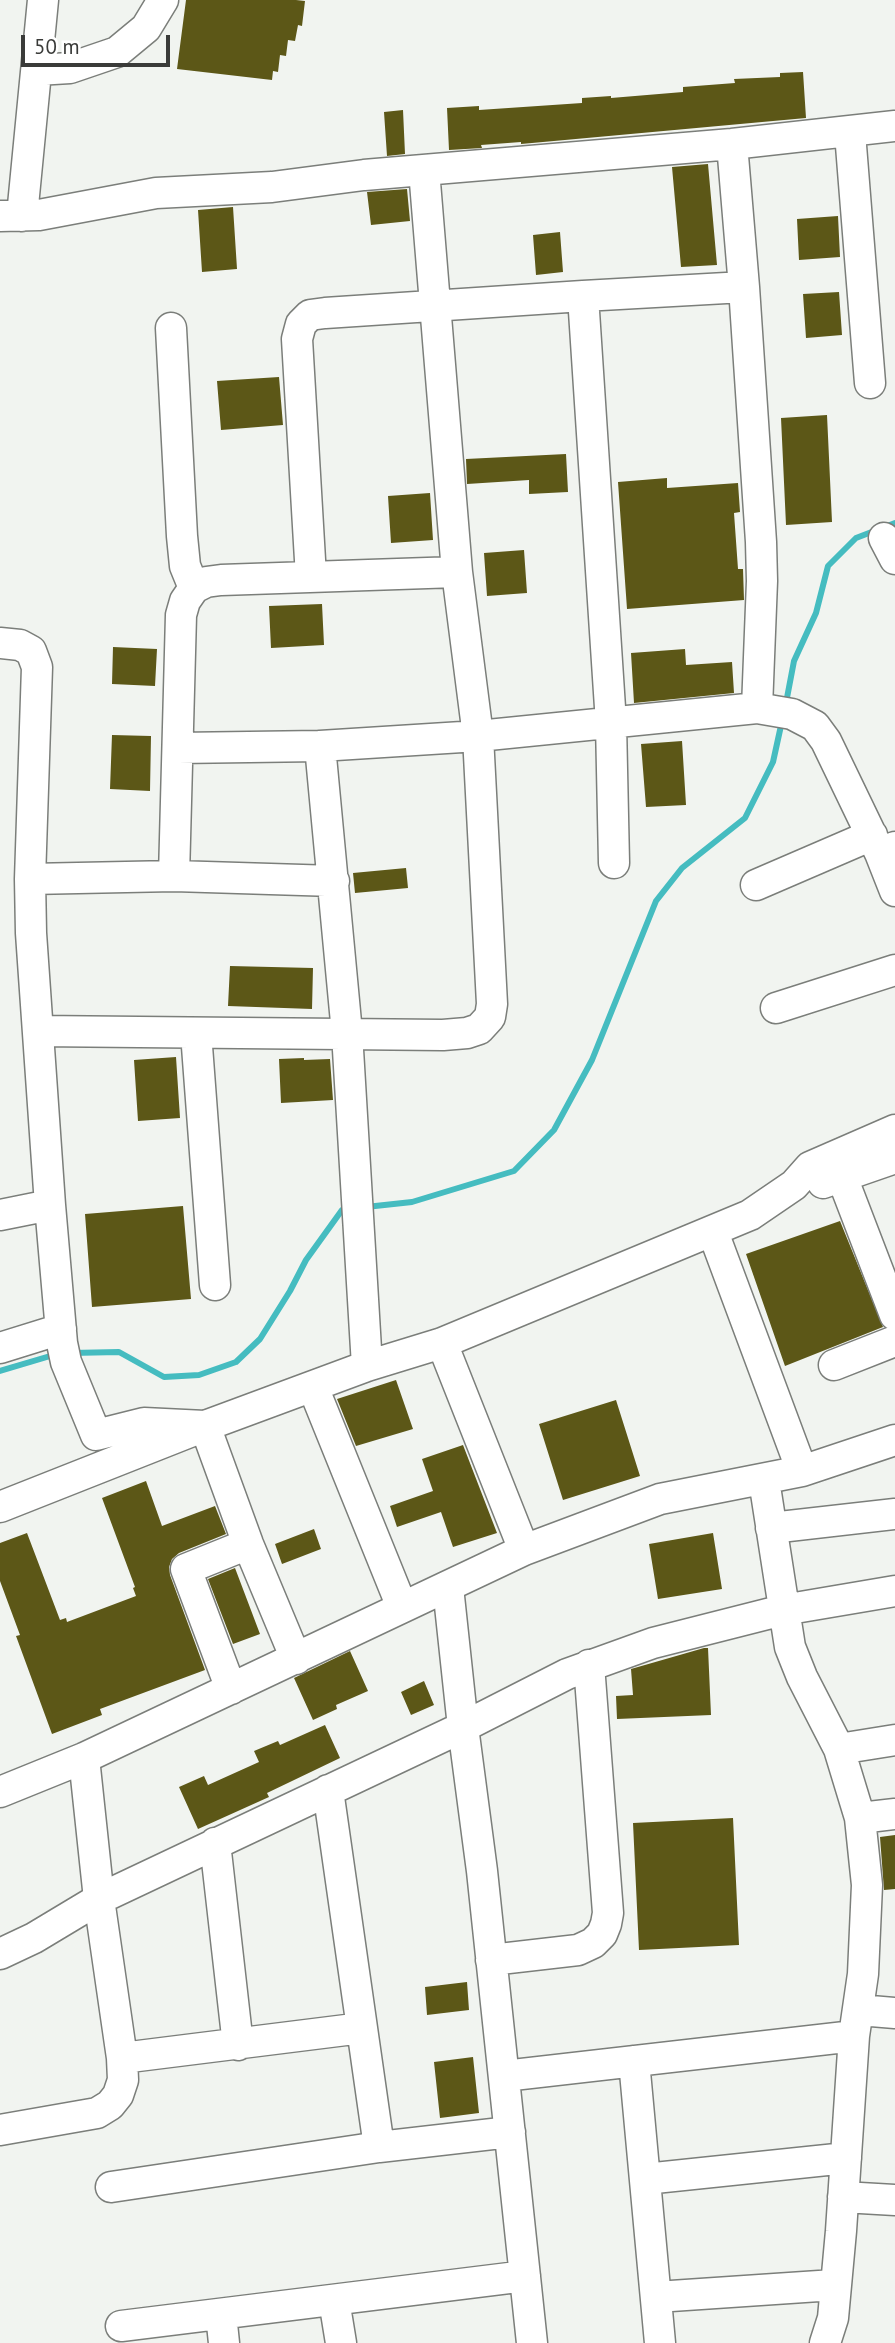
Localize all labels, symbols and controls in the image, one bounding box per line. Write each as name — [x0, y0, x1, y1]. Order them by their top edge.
scale bar — [24, 21, 173, 65]
text: 50 m — [34, 33, 80, 60]

